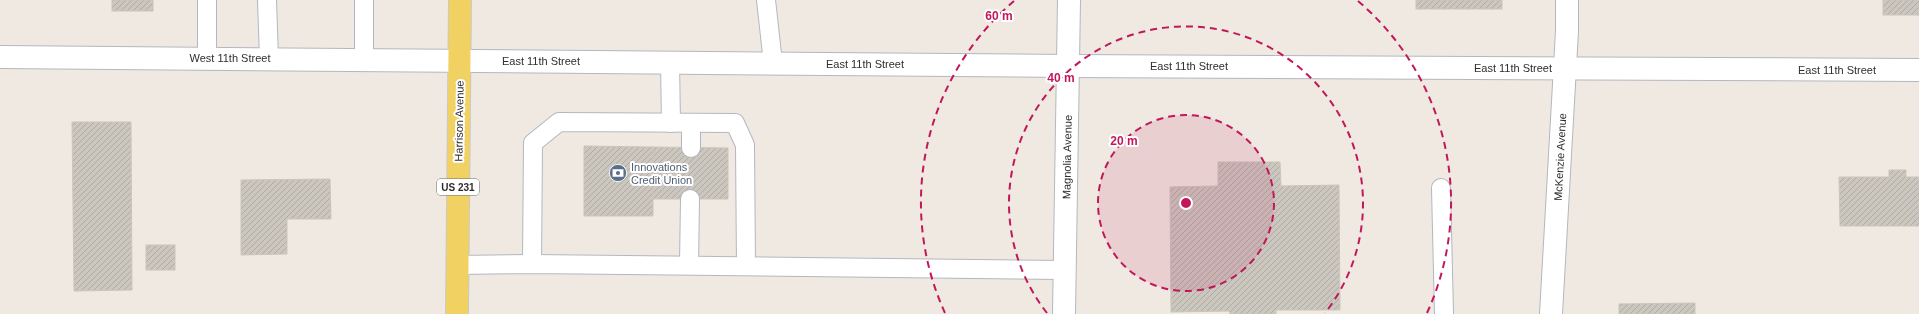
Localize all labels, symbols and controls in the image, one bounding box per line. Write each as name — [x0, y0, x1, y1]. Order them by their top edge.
text: 60 m — [985, 9, 1013, 23]
street label: West 11th Street — [190, 52, 270, 64]
street label: East 11th Street — [502, 55, 580, 67]
street label: East 11th Street — [826, 58, 904, 70]
street label: East 11th Street — [1150, 60, 1228, 72]
street label: East 11th Street — [1474, 62, 1552, 74]
street label: East 11th Street — [1798, 64, 1876, 76]
text: 40 m — [1047, 71, 1075, 85]
street label: Harrison Avenue — [452, 80, 466, 162]
street label: McKenzie Avenue — [1552, 113, 1568, 201]
street label: Magnolia Avenue — [1060, 115, 1074, 199]
text: 20 m — [1110, 134, 1138, 148]
place label: Innovations Credit Union — [631, 161, 692, 186]
bank icon: Innovations Credit Union — [608, 163, 628, 183]
road number: US 231 — [437, 179, 479, 195]
centre of rings — [1179, 196, 1193, 210]

